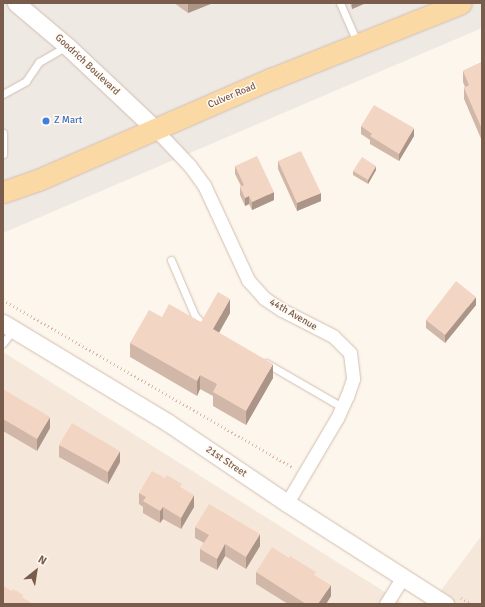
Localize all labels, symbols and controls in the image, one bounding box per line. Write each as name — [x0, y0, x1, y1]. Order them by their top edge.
street label: Goodrich Boulevard — [52, 32, 122, 98]
street label: Culver Road — [206, 81, 258, 111]
place label: Z Mart — [54, 115, 82, 127]
marker: Z Mart — [41, 116, 51, 126]
street label: 44th Avenue — [267, 296, 319, 334]
street label: 21st Street — [203, 444, 249, 480]
north arrow — [16, 551, 56, 591]
text: N — [36, 553, 49, 568]

